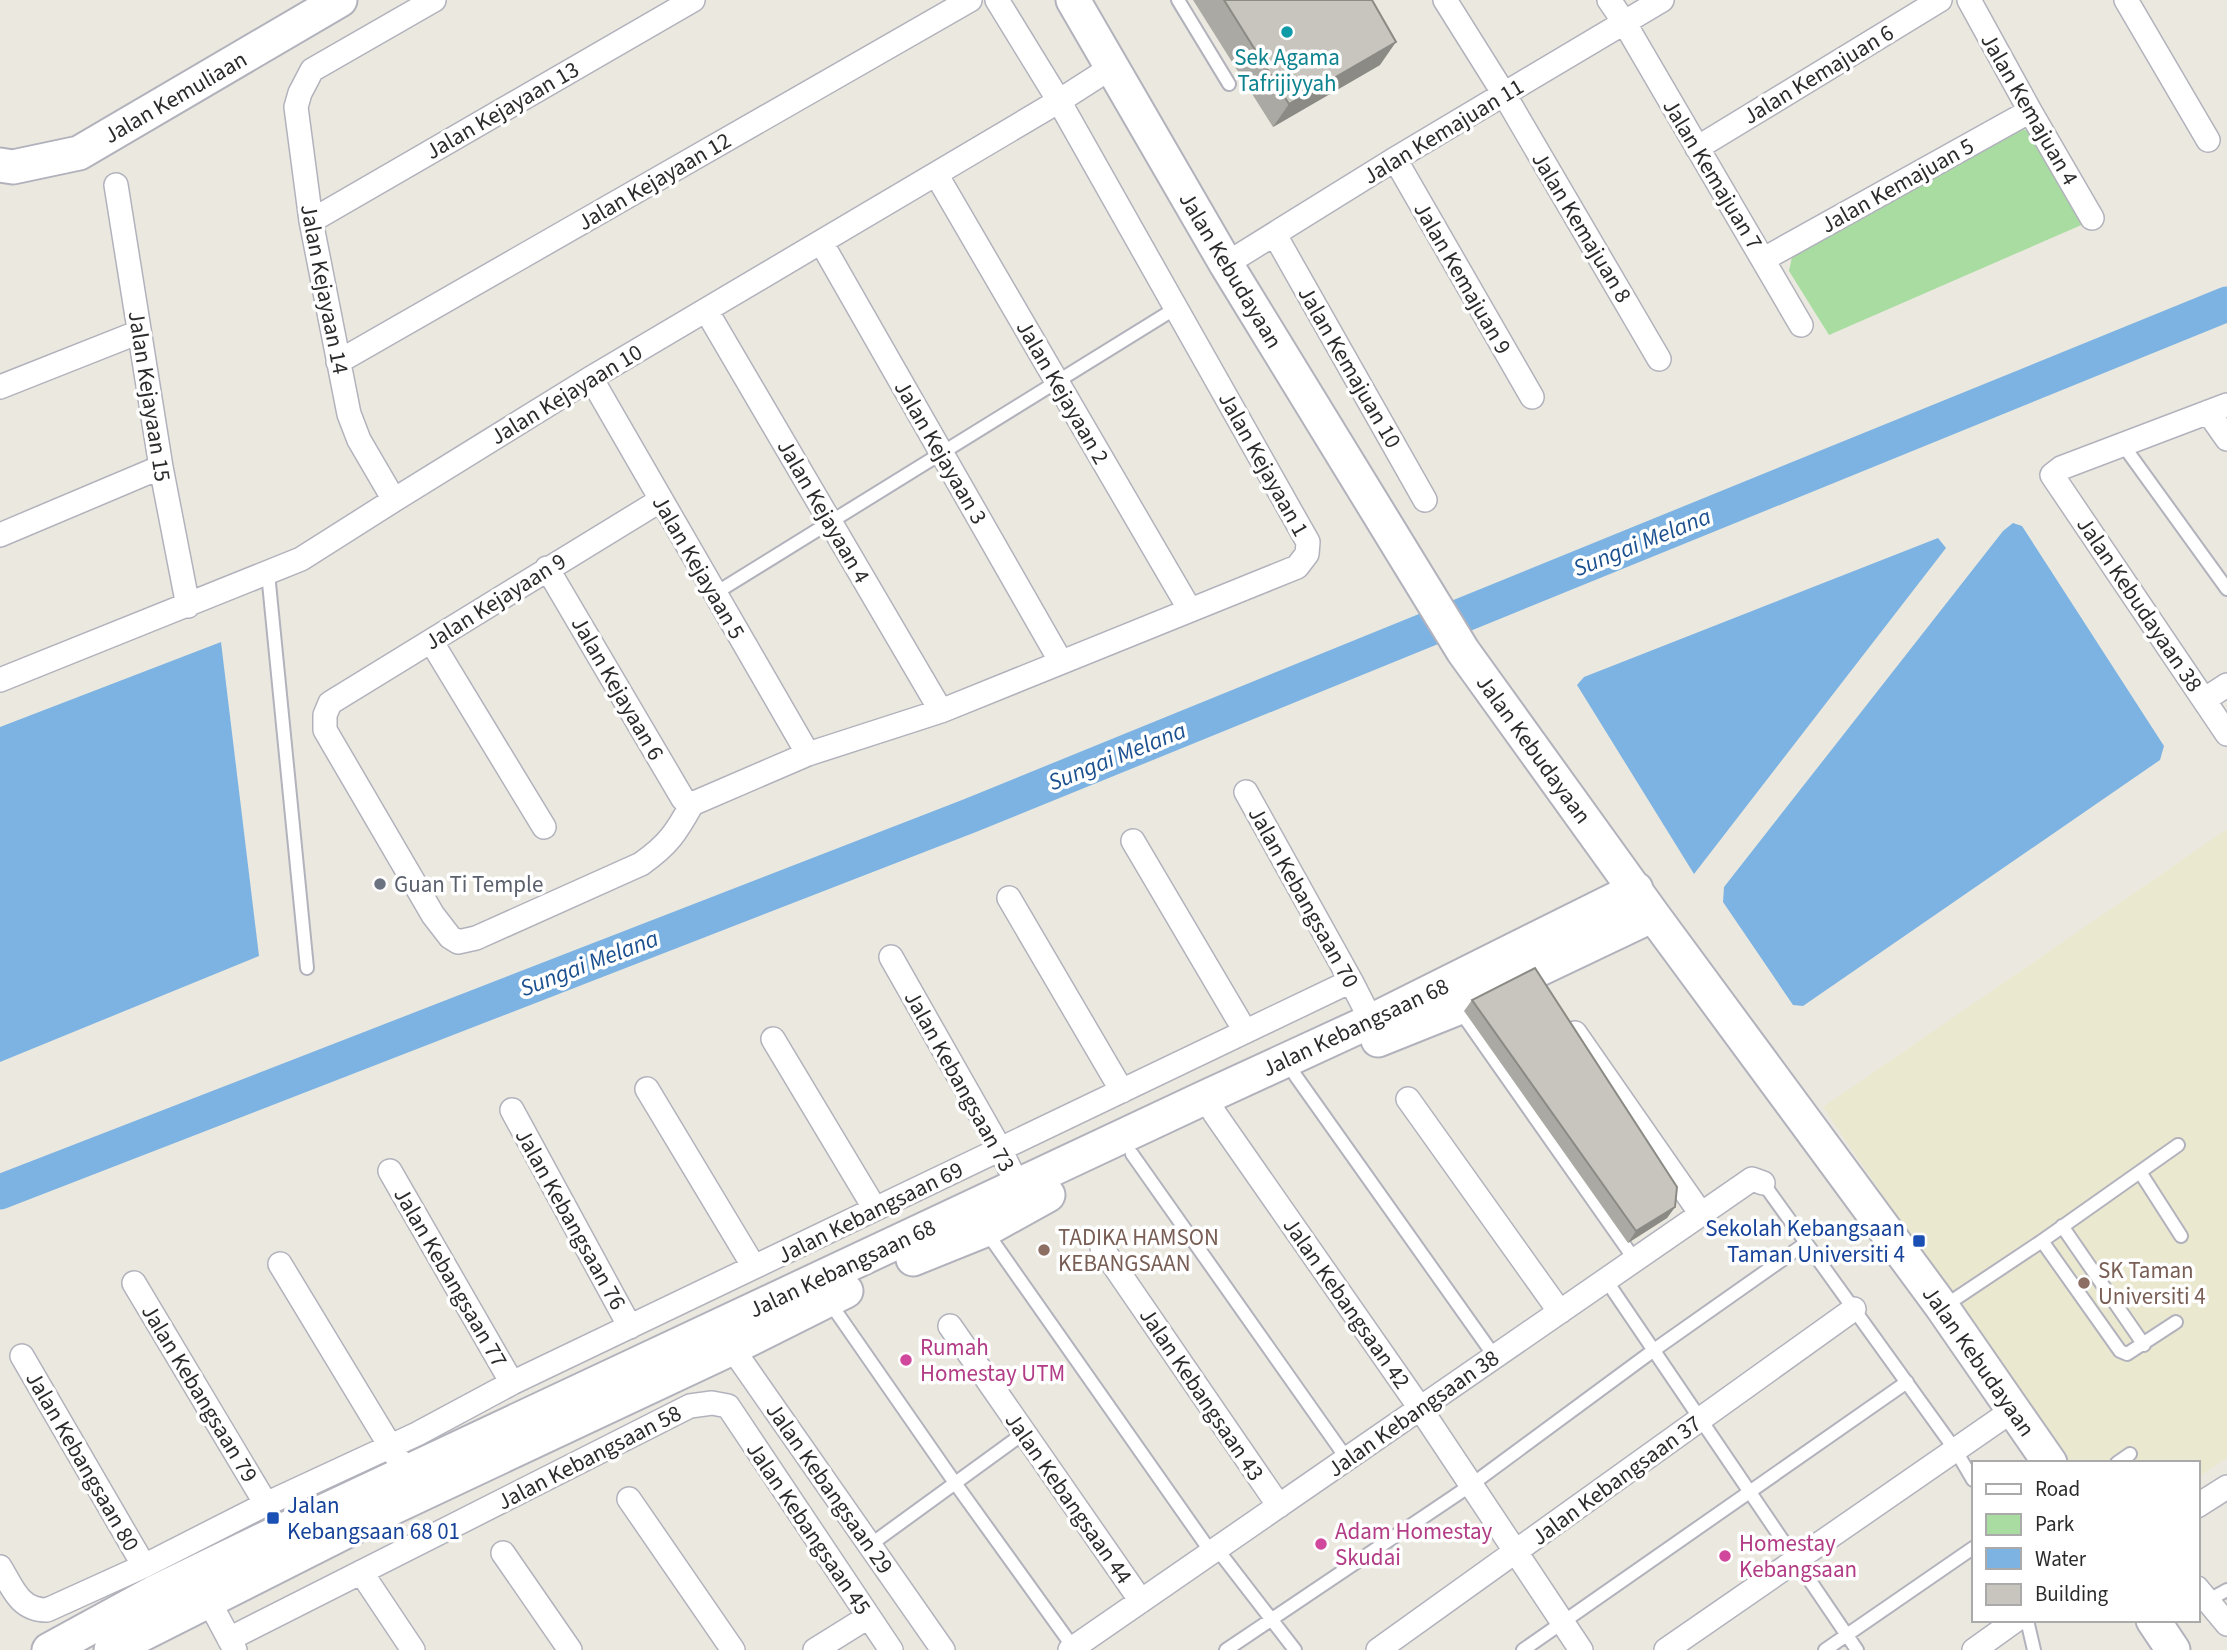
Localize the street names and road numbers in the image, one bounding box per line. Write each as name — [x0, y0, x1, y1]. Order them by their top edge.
street label: Jalan Kemajuan 6 — [1737, 16, 1900, 133]
street label: Jalan Kemajuan 4 — [1973, 27, 2087, 191]
street label: Jalan Kemuliaan — [97, 43, 253, 152]
street label: Jalan Kejayaan 13 — [419, 53, 585, 168]
street label: Jalan Kemajuan 11 — [1357, 70, 1530, 193]
street label: Jalan Kemajuan 7 — [1654, 93, 1771, 256]
street label: Jalan Kejayaan 12 — [571, 124, 737, 239]
street label: Jalan Kemajuan 5 — [1815, 130, 1980, 241]
street label: Jalan Kemajuan 8 — [1523, 146, 1640, 309]
street label: Jalan Kebudayaan — [1171, 186, 1290, 355]
street label: Jalan Kemajuan 9 — [1406, 196, 1520, 360]
street label: Jalan Kejayaan 14 — [292, 201, 357, 377]
street label: Jalan Kemajuan 10 — [1290, 280, 1409, 454]
street label: Jalan Kejayaan 15 — [120, 308, 179, 484]
street label: Jalan Kejayaan 2 — [1008, 314, 1117, 470]
street label: Jalan Kejayaan 10 — [484, 336, 649, 453]
street label: Jalan Kejayaan 3 — [886, 374, 995, 530]
street label: Jalan Kejayaan 1 — [1210, 386, 1317, 543]
street label: Jalan Kejayaan 4 — [769, 433, 878, 589]
street label: Jalan Kejayaan 5 — [644, 489, 753, 645]
street label: Jalan Kebudayaan 38 — [2069, 510, 2211, 698]
street label: Jalan Kejayaan 9 — [418, 545, 572, 658]
street label: Jalan Kejayaan 6 — [563, 610, 672, 766]
street label: Jalan Kebudayaan — [1468, 668, 1599, 831]
street label: Jalan Kebangsaan 70 — [1240, 801, 1367, 994]
street label: Jalan Kebangsaan 68 — [1256, 970, 1454, 1085]
street label: Jalan Kebangsaan 73 — [896, 985, 1023, 1178]
street label: Jalan Kebangsaan 76 — [507, 1123, 634, 1316]
street label: Jalan Kebangsaan 69 — [772, 1153, 969, 1272]
street label: Jalan Kebangsaan 77 — [386, 1181, 516, 1373]
street label: Jalan Kebangsaan 68 — [743, 1211, 941, 1326]
street label: Jalan Kebangsaan 42 — [1275, 1211, 1418, 1396]
street label: Jalan Kebudayaan — [1914, 1279, 2043, 1443]
street label: Jalan Kebangsaan 79 — [133, 1298, 266, 1489]
street label: Jalan Kebangsaan 43 — [1131, 1301, 1272, 1488]
street label: Jalan Kebangsaan 38 — [1321, 1342, 1506, 1485]
street label: Jalan Kebangsaan 80 — [18, 1365, 148, 1557]
street label: Jalan Kebangsaan 29 — [758, 1396, 901, 1581]
street label: Jalan Kebangsaan 58 — [491, 1397, 687, 1518]
street label: Jalan Kebangsaan 44 — [997, 1406, 1140, 1591]
street label: Jalan Kebangsaan 37 — [1525, 1407, 1708, 1553]
street label: Jalan Kebangsaan 45 — [738, 1435, 879, 1622]

